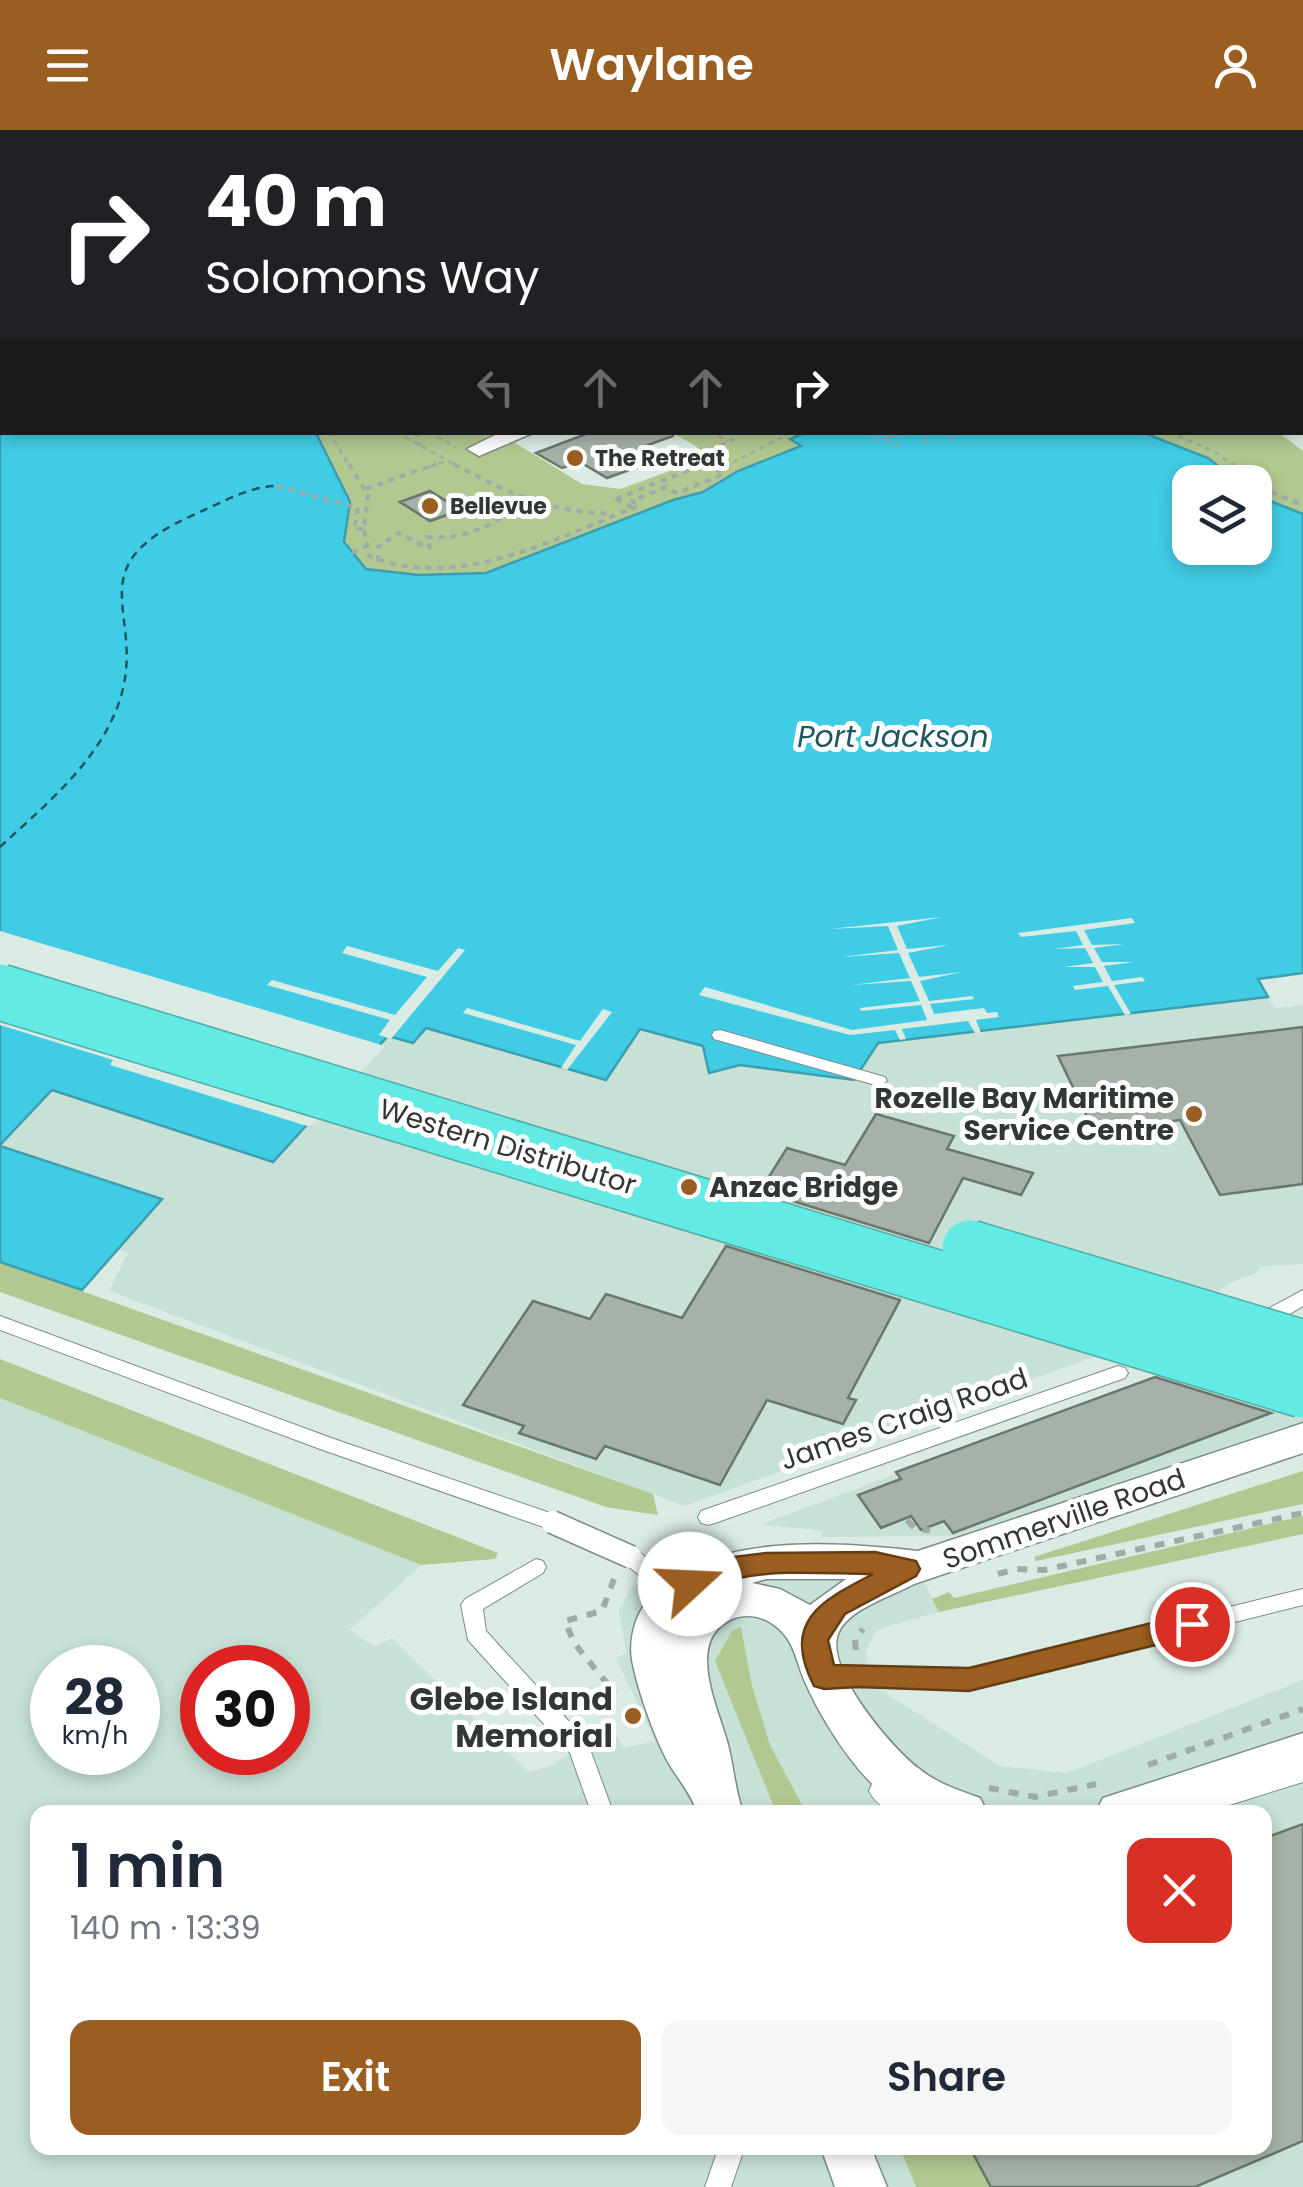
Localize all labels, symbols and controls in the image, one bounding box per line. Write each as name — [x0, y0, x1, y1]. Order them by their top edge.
text: Waylane — [549, 33, 754, 96]
icon: menu — [40, 38, 95, 93]
icon: person — [1208, 38, 1263, 93]
text: 40 m — [205, 152, 387, 251]
icon: right — [40, 170, 170, 300]
text: Solomons Way — [205, 246, 539, 309]
icon: left — [468, 360, 523, 415]
icon: ahead — [573, 360, 628, 415]
icon: ahead — [678, 360, 733, 415]
icon: right — [783, 360, 838, 415]
place label: The Retreat — [595, 443, 725, 474]
marker: The Retreat — [564, 447, 586, 469]
map controls — [1172, 465, 1272, 565]
button: layers — [1172, 465, 1272, 565]
place label: Bellevue — [450, 491, 547, 522]
marker: Bellevue — [419, 495, 441, 517]
water label: Port Jackson — [797, 715, 989, 758]
place label: Rozelle Bay Maritime Service Centre — [874, 1079, 1174, 1150]
street label: Western Distributor — [375, 1089, 641, 1205]
marker: Rozelle Bay Maritime Service Centre — [1183, 1103, 1205, 1125]
place label: Anzac Bridge — [709, 1168, 898, 1207]
marker: Anzac Bridge — [678, 1176, 700, 1198]
street label: James Craig Road — [775, 1358, 1033, 1480]
street label: Sommerville Road — [938, 1459, 1190, 1579]
position arrow — [638, 1532, 742, 1636]
pin — [1150, 1582, 1235, 1667]
icon: arrive — [1165, 1597, 1220, 1652]
speed limit sign: 30 — [180, 1645, 310, 1775]
text: 28 — [65, 1662, 125, 1733]
place label: Glebe Island Memorial — [409, 1676, 613, 1758]
marker: Glebe Island Memorial — [622, 1705, 644, 1727]
text: km/h — [62, 1718, 128, 1753]
text: 1 min — [70, 1824, 225, 1908]
button: close — [1127, 1838, 1232, 1943]
text: 140 m · 13:39 — [70, 1905, 261, 1950]
button: Exit — [70, 2020, 641, 2135]
button: Share — [661, 2020, 1232, 2135]

